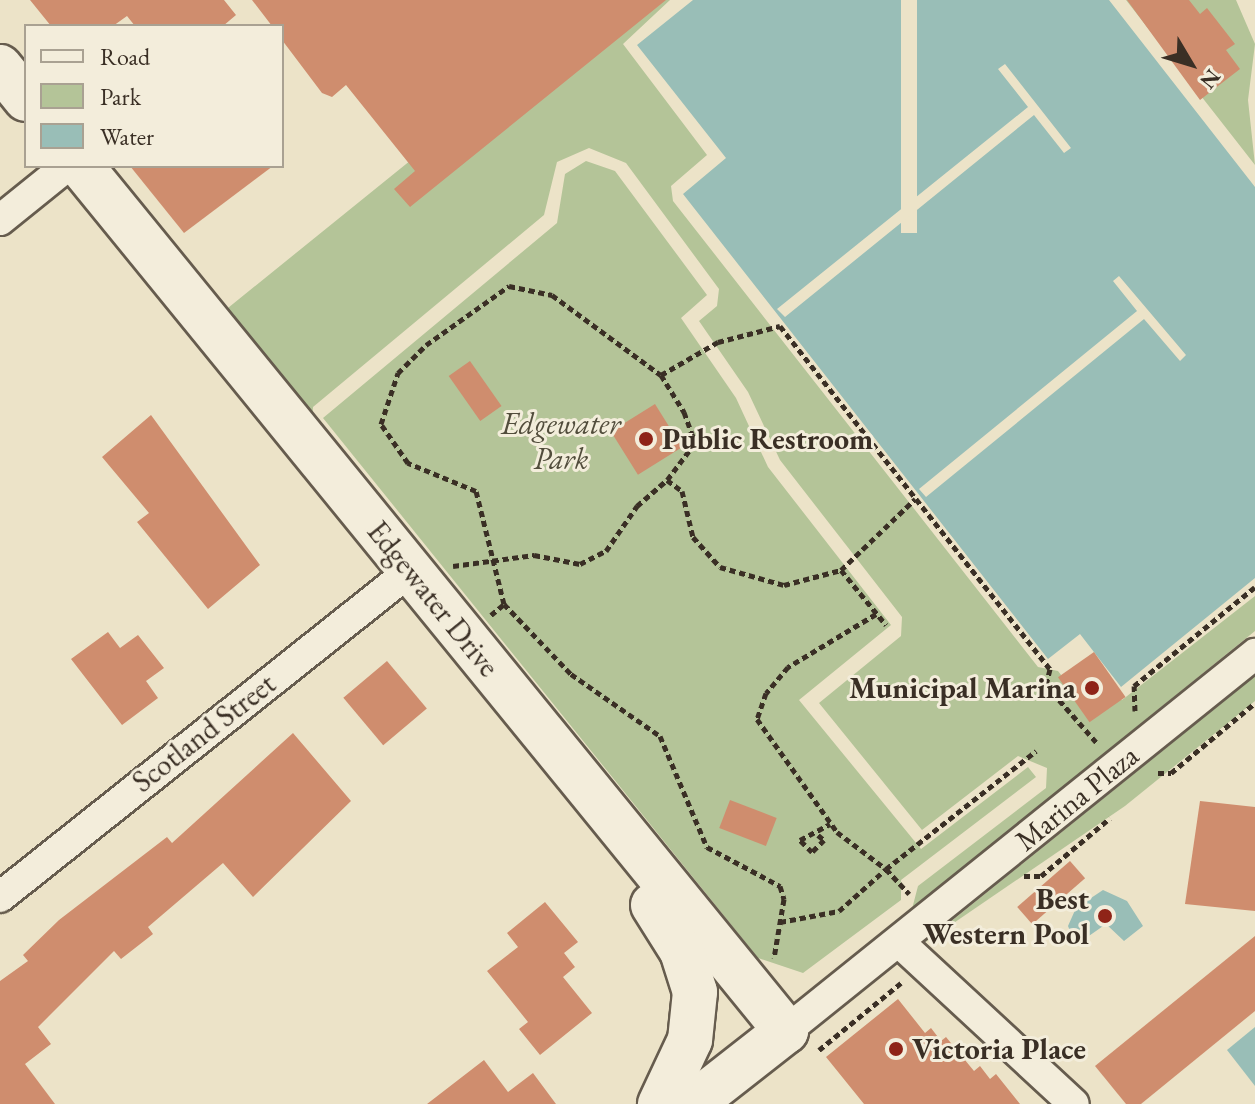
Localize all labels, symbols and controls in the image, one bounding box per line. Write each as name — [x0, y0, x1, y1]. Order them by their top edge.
legend — [24, 24, 284, 168]
north arrow — [1151, 24, 1231, 104]
text: Road — [100, 41, 150, 72]
text: N — [1193, 63, 1227, 95]
text: Park — [100, 81, 141, 112]
text: Water — [100, 121, 154, 152]
park label: Edgewater Park — [501, 406, 621, 476]
place label: Public Restroom — [662, 421, 873, 457]
marker: Public Restroom — [637, 430, 655, 448]
street label: Edgewater Drive — [359, 514, 507, 684]
street label: Scotland Street — [125, 666, 283, 800]
place label: Municipal Marina — [849, 670, 1076, 706]
marker: Municipal Marina — [1083, 679, 1101, 697]
street label: Marina Plaza — [1008, 737, 1146, 859]
place label: Best Western Pool — [923, 881, 1089, 952]
marker: Best Western Pool — [1096, 907, 1114, 925]
place label: Victoria Place — [912, 1031, 1086, 1067]
marker: Victoria Place — [887, 1040, 905, 1058]

